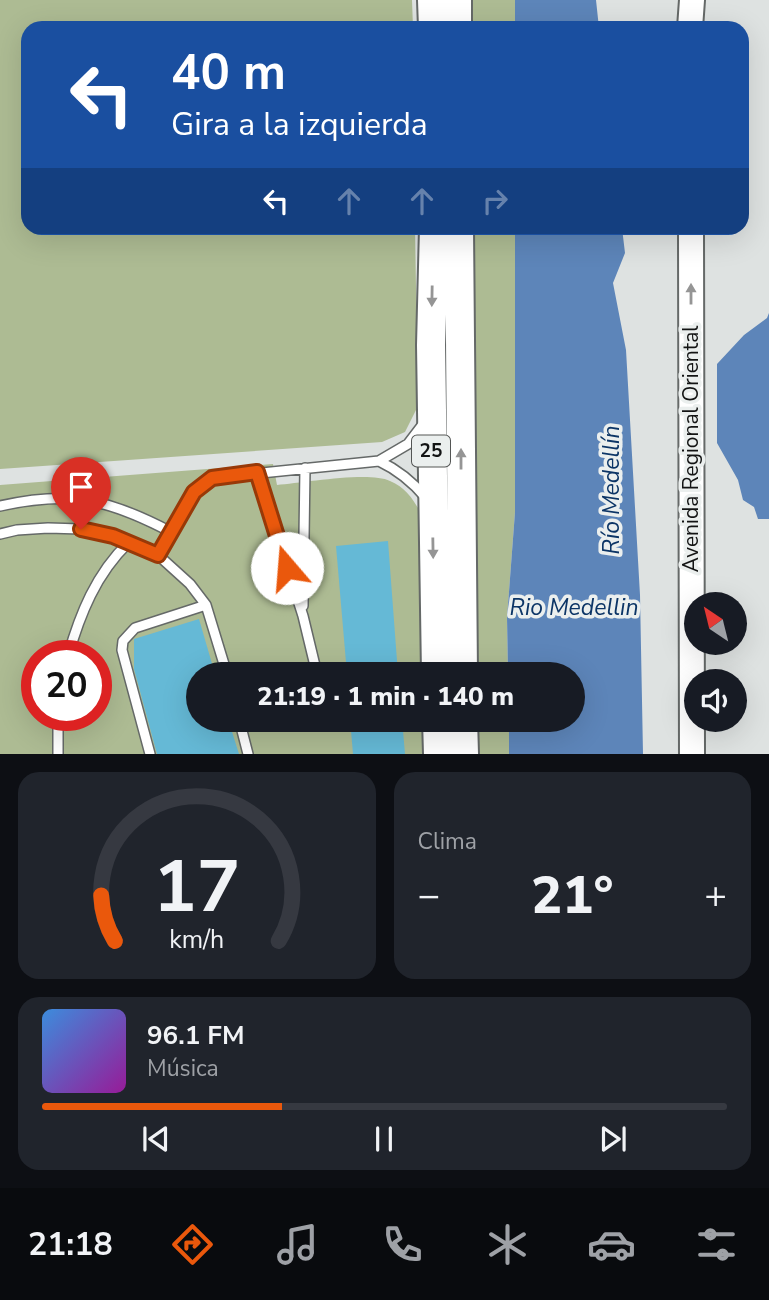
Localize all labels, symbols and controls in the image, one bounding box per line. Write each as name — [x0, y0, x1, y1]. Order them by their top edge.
text: 40 m — [171, 39, 286, 106]
icon: left — [56, 49, 147, 140]
text: Gira a la izquierda — [171, 103, 428, 146]
icon: left — [257, 182, 295, 220]
icon: ahead — [330, 182, 368, 220]
icon: ahead — [403, 182, 441, 220]
icon: right — [476, 182, 514, 220]
one-way arrow — [685, 283, 697, 305]
one-way arrow — [426, 285, 438, 307]
street label: Avenida Regional Oriental — [677, 325, 705, 572]
water label: Río Medellín — [596, 426, 627, 554]
road number: 25 — [412, 436, 450, 466]
one-way arrow — [455, 447, 466, 469]
pin — [51, 457, 111, 529]
icon: arrive — [62, 468, 100, 506]
position arrow — [250, 531, 324, 605]
one-way arrow — [427, 537, 439, 559]
water label: Rio Medellin — [510, 592, 638, 623]
north arrow — [684, 592, 747, 654]
map controls — [684, 592, 747, 732]
speed limit sign: 20 — [21, 640, 112, 731]
button: sound — [684, 669, 747, 732]
text: 21:19 · 1 min · 140 m — [257, 679, 514, 714]
text: Clima — [418, 826, 477, 857]
text: 17 — [153, 838, 240, 938]
text: 21° — [531, 860, 613, 931]
text: − — [418, 870, 440, 921]
text: + — [704, 870, 727, 921]
text: km/h — [169, 923, 224, 957]
text: 96.1 FM — [147, 1018, 244, 1053]
text: Música — [147, 1053, 219, 1084]
icon: previous — [137, 1120, 175, 1158]
icon: pause — [365, 1120, 403, 1158]
icon: next — [594, 1120, 632, 1158]
icon: directions — [168, 1220, 217, 1269]
icon: music — [273, 1220, 322, 1269]
icon: phone — [378, 1220, 427, 1269]
icon: climate — [483, 1220, 532, 1269]
icon: car — [587, 1220, 636, 1269]
icon: filters — [692, 1220, 741, 1269]
text: 21:18 — [28, 1223, 113, 1266]

